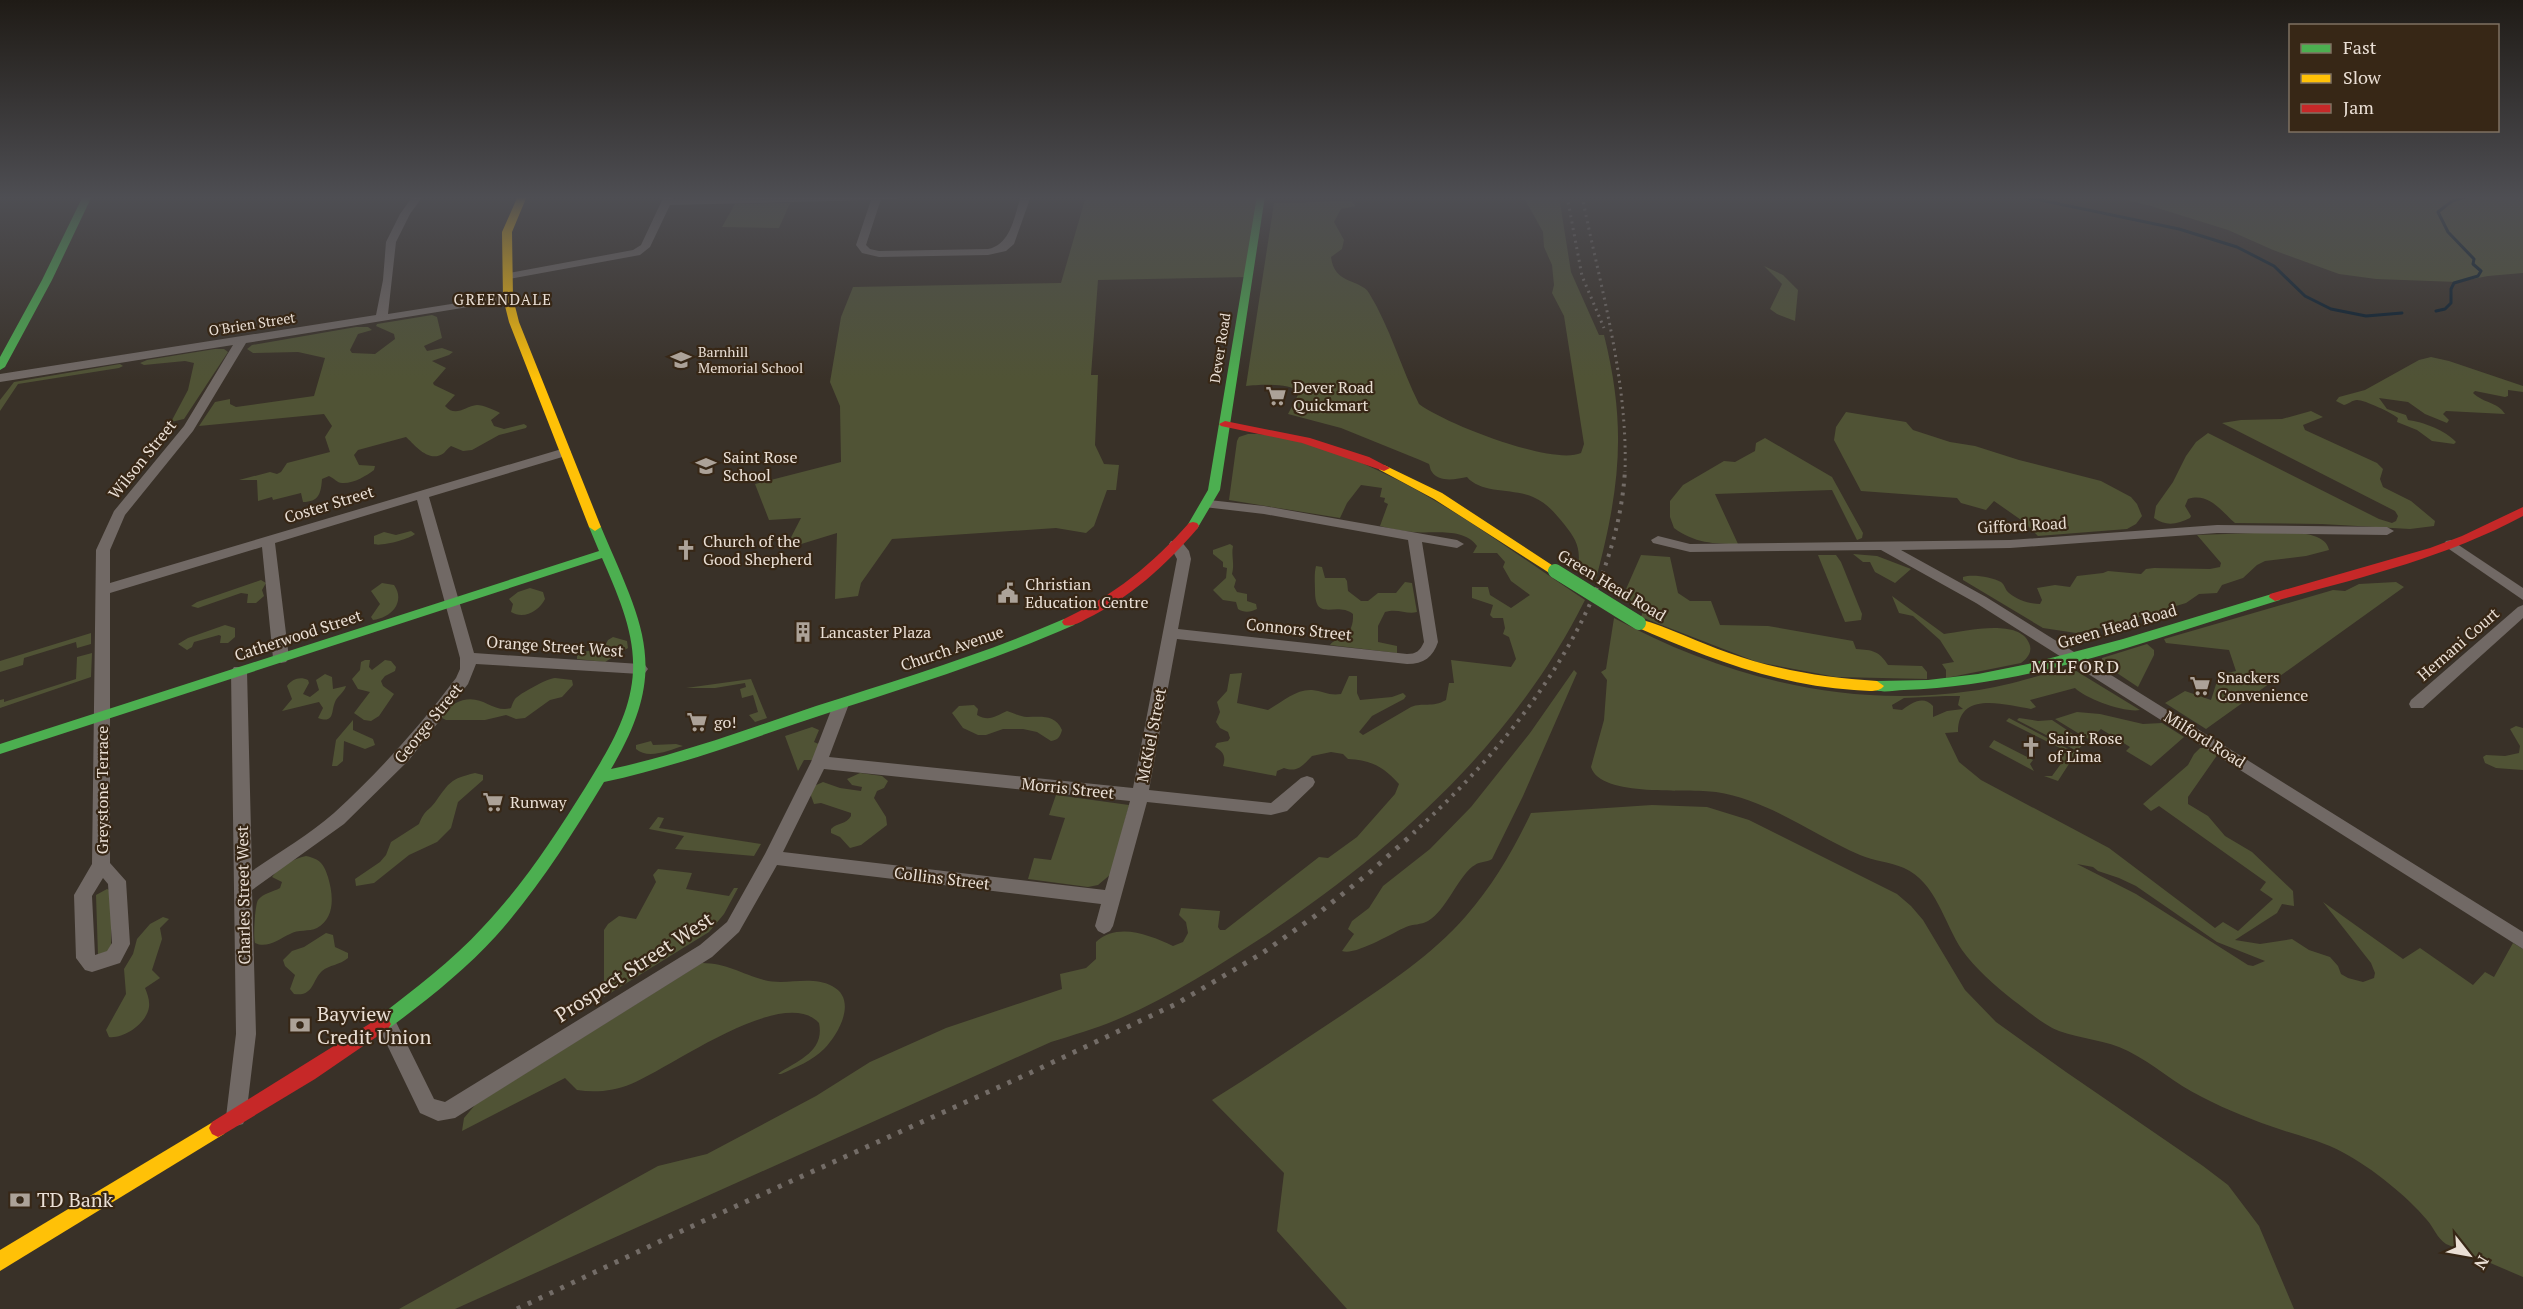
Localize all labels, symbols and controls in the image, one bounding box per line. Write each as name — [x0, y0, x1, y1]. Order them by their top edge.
legend — [2289, 24, 2499, 132]
text: Fast — [2343, 35, 2377, 59]
text: Slow — [2343, 65, 2382, 89]
text: Jam — [2343, 95, 2374, 119]
district label: GREENDALE — [454, 289, 552, 309]
street label: O'Brien Street — [207, 307, 297, 340]
street label: Dever Road — [1205, 311, 1234, 384]
place label: Barnhill Memorial School — [698, 342, 803, 377]
school or university icon: Barnhill Memorial School — [669, 348, 693, 372]
place label: Dever Road Quickmart — [1293, 376, 1374, 416]
supermarket icon: Dever Road Quickmart — [1264, 384, 1288, 408]
street label: Wilson Street — [103, 415, 181, 503]
place label: Saint Rose School — [723, 446, 798, 486]
school or university icon: Saint Rose School — [694, 454, 718, 478]
street label: Coster Street — [282, 480, 376, 528]
street label: Gifford Road — [1977, 512, 2068, 538]
place label: Church of the Good Shepherd — [703, 530, 812, 570]
church icon: Church of the Good Shepherd — [674, 538, 698, 562]
street label: Green Head Road — [1554, 544, 1670, 626]
place label: Christian Education Centre — [1025, 573, 1149, 613]
public building icon: Christian Education Centre — [996, 581, 1020, 605]
street label: Green Head Road — [2055, 598, 2179, 654]
street label: Hernani Court — [2412, 602, 2504, 686]
street label: Catherwood Street — [231, 604, 365, 666]
street label: Connors Street — [1245, 613, 1353, 646]
building icon: Lancaster Plaza — [791, 620, 815, 644]
street label: Church Avenue — [897, 620, 1007, 676]
place label: Lancaster Plaza — [820, 621, 931, 643]
street label: Orange Street West — [486, 630, 624, 662]
district label: MILFORD — [2031, 654, 2121, 678]
place label: Snackers Convenience — [2217, 666, 2308, 706]
supermarket icon: Snackers Convenience — [2188, 674, 2212, 698]
street label: George Street — [389, 678, 467, 768]
street label: McKiel Street — [1131, 686, 1171, 784]
street label: Milford Road — [2160, 705, 2250, 773]
supermarket icon: go! — [685, 710, 709, 734]
place label: go! — [714, 711, 737, 733]
street label: Greystone Terrace — [91, 726, 113, 854]
place label: Saint Rose of Lima — [2048, 727, 2123, 767]
church icon: Saint Rose of Lima — [2019, 735, 2043, 759]
street label: Morris Street — [1020, 772, 1116, 804]
supermarket icon: Runway — [481, 790, 505, 814]
place label: Runway — [510, 791, 568, 813]
street label: Charles Street West — [231, 825, 255, 965]
street label: Collins Street — [893, 861, 991, 895]
street label: Prospect Street West — [549, 905, 719, 1028]
place label: Bayview Credit Union — [317, 1000, 431, 1050]
bank icon: Bayview Credit Union — [288, 1013, 312, 1037]
place label: TD Bank — [37, 1186, 114, 1213]
bank icon: TD Bank — [8, 1188, 32, 1212]
north arrow — [2439, 1225, 2499, 1285]
text: N — [2469, 1252, 2494, 1274]

